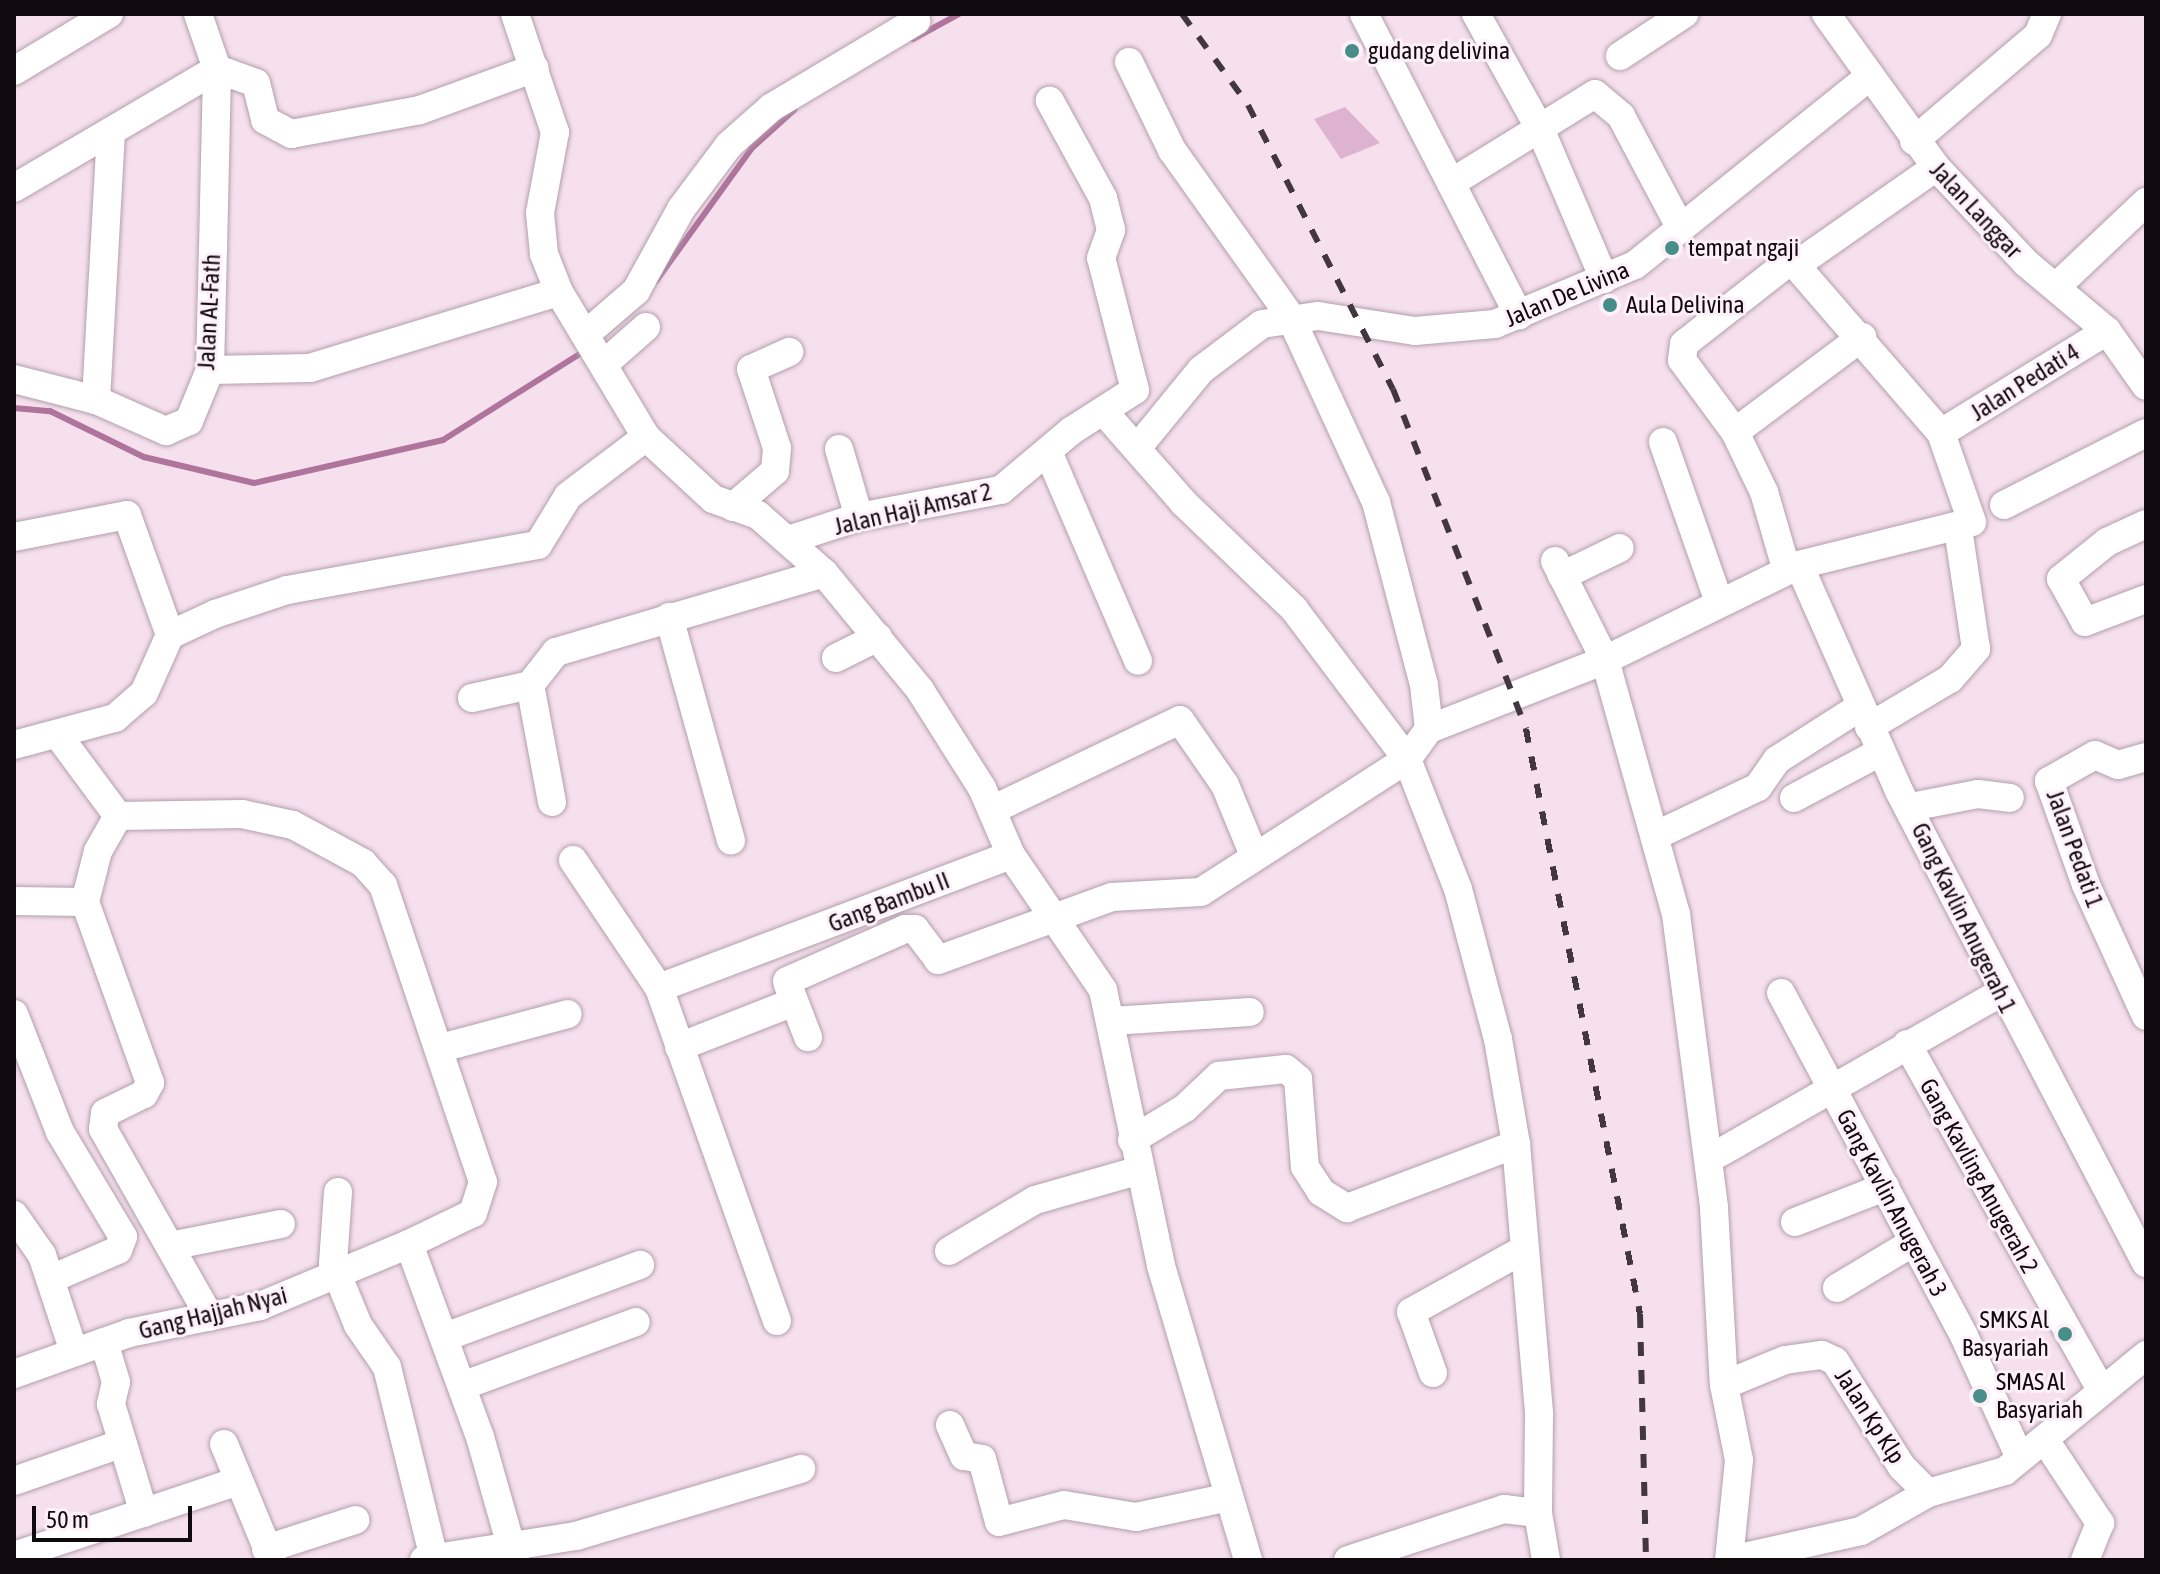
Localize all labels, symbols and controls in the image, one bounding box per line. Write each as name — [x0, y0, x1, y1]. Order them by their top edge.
place label: gudang delivina — [1368, 37, 1510, 65]
marker: gudang delivina — [1343, 42, 1361, 60]
street label: Jalan Langgar — [1924, 156, 2028, 264]
place label: tempat ngaji — [1688, 234, 1799, 262]
marker: tempat ngaji — [1663, 239, 1681, 257]
street label: Jalan AL-Fath — [192, 253, 226, 371]
street label: Jalan De Livina — [1501, 255, 1633, 333]
place label: Aula Delivina — [1626, 291, 1745, 319]
marker: Aula Delivina — [1601, 296, 1619, 314]
street label: Jalan Pedati 4 — [1965, 337, 2085, 427]
street label: Jalan Haji Amsar 2 — [831, 477, 995, 541]
street label: Jalan Pedati 1 — [2040, 786, 2110, 912]
street label: Gang Kavlin Anugerah 1 — [1905, 818, 2023, 1018]
street label: Gang Bambu II — [824, 866, 954, 938]
street label: Gang Kavling Anugerah 2 — [1913, 1074, 2045, 1278]
street label: Gang Kavlin Anugerah 3 — [1830, 1104, 1954, 1302]
street label: Gang Hajjah Nyai — [136, 1281, 290, 1345]
place label: SMKS Al Basyariah — [1962, 1306, 2049, 1362]
marker: SMKS Al Basyariah — [2056, 1325, 2074, 1343]
street label: Jalan Kp Klp — [1829, 1363, 1911, 1469]
place label: SMAS Al Basyariah — [1996, 1368, 2083, 1424]
marker: SMAS Al Basyariah — [1971, 1387, 1989, 1405]
scale bar — [36, 1490, 196, 1540]
text: 50 m — [46, 1506, 89, 1533]

